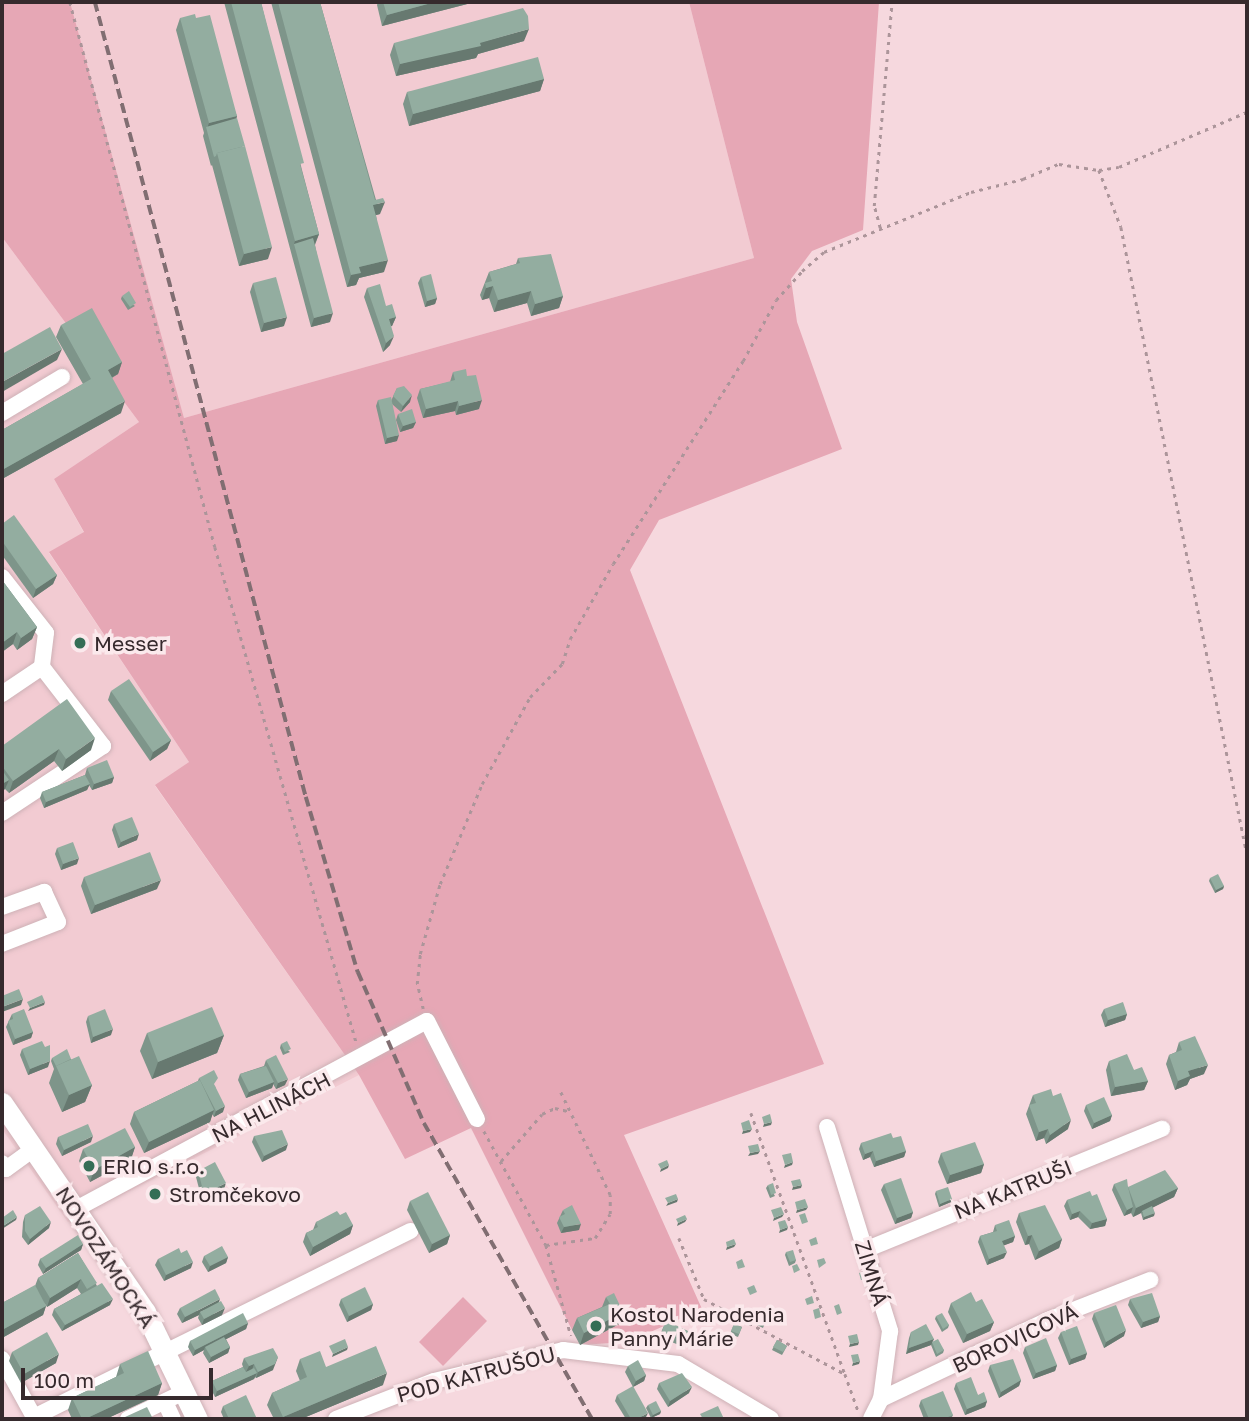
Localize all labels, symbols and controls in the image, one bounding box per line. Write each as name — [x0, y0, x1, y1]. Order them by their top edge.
place label: Messer — [94, 630, 167, 656]
marker: Messer — [72, 635, 88, 651]
street label: NA HLINÁCH — [208, 1066, 334, 1148]
place label: ERIO s.r.o. — [103, 1153, 205, 1179]
street label: NA KATRUŠI — [950, 1154, 1076, 1224]
marker: ERIO s.r.o. — [81, 1158, 97, 1174]
place label: Stromčekovo — [169, 1181, 301, 1207]
street label: NOVOZÁMOCKÁ — [51, 1182, 161, 1332]
marker: Stromčekovo — [147, 1186, 163, 1202]
street label: ZIMNÁ — [850, 1237, 894, 1309]
street label: BOROVICOVÁ — [948, 1298, 1082, 1378]
place label: Kostol Narodenia Panny Márie — [610, 1301, 785, 1351]
marker: Kostol Narodenia Panny Márie — [588, 1318, 604, 1334]
street label: POD KATRUŠOU — [394, 1341, 558, 1407]
scale bar — [24, 1354, 217, 1398]
text: 100 m — [34, 1367, 94, 1393]

